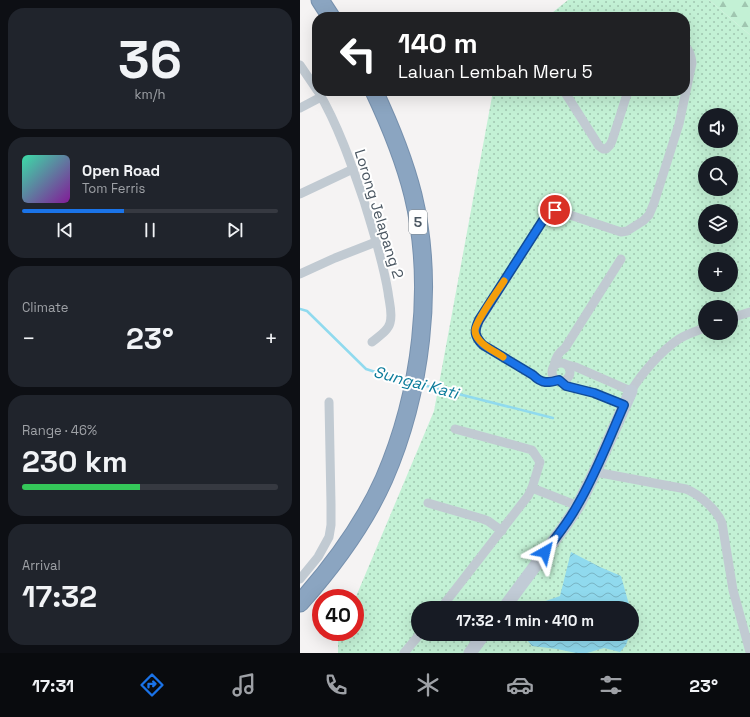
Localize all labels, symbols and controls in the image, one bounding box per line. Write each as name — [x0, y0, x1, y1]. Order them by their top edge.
text: 140 m — [398, 25, 478, 61]
text: 36 — [118, 27, 182, 93]
icon: left — [332, 28, 384, 80]
text: Laluan Lembah Meru 5 — [398, 60, 593, 83]
text: km/h — [135, 86, 165, 103]
map controls — [698, 108, 738, 340]
button: sound — [698, 108, 738, 148]
street label: Lorong Jelapang 2 — [351, 147, 408, 281]
button: search — [698, 156, 738, 196]
text: Open Road — [82, 161, 160, 180]
text: Tom Ferris — [82, 180, 145, 197]
pin — [538, 193, 572, 227]
icon: arrive — [544, 199, 566, 221]
button: layers — [698, 204, 738, 244]
road number: 5 — [409, 210, 427, 234]
icon: previous — [54, 219, 76, 241]
icon: pause — [139, 219, 161, 241]
icon: next — [224, 219, 246, 241]
button: + — [698, 252, 738, 292]
text: Climate — [22, 299, 68, 316]
button: − — [698, 300, 738, 340]
text: 23° — [126, 319, 174, 358]
text: − — [22, 324, 36, 352]
text: + — [264, 324, 278, 352]
water label: Sungai Kati — [371, 361, 462, 404]
text: Range · 46% — [22, 422, 97, 439]
text: 230 km — [22, 442, 128, 481]
position arrow — [524, 531, 566, 573]
text: Arrival — [22, 557, 61, 574]
text: 17:32 — [22, 577, 97, 616]
speed limit sign: 40 — [312, 589, 364, 641]
text: 17:32 · 1 min · 410 m — [456, 611, 594, 630]
icon: directions — [138, 671, 166, 699]
icon: music — [230, 671, 258, 699]
icon: phone — [322, 671, 350, 699]
icon: climate — [414, 671, 442, 699]
icon: car — [506, 671, 534, 699]
icon: filters — [597, 671, 625, 699]
text: 17:31 — [32, 674, 74, 697]
text: 23° — [689, 674, 718, 697]

